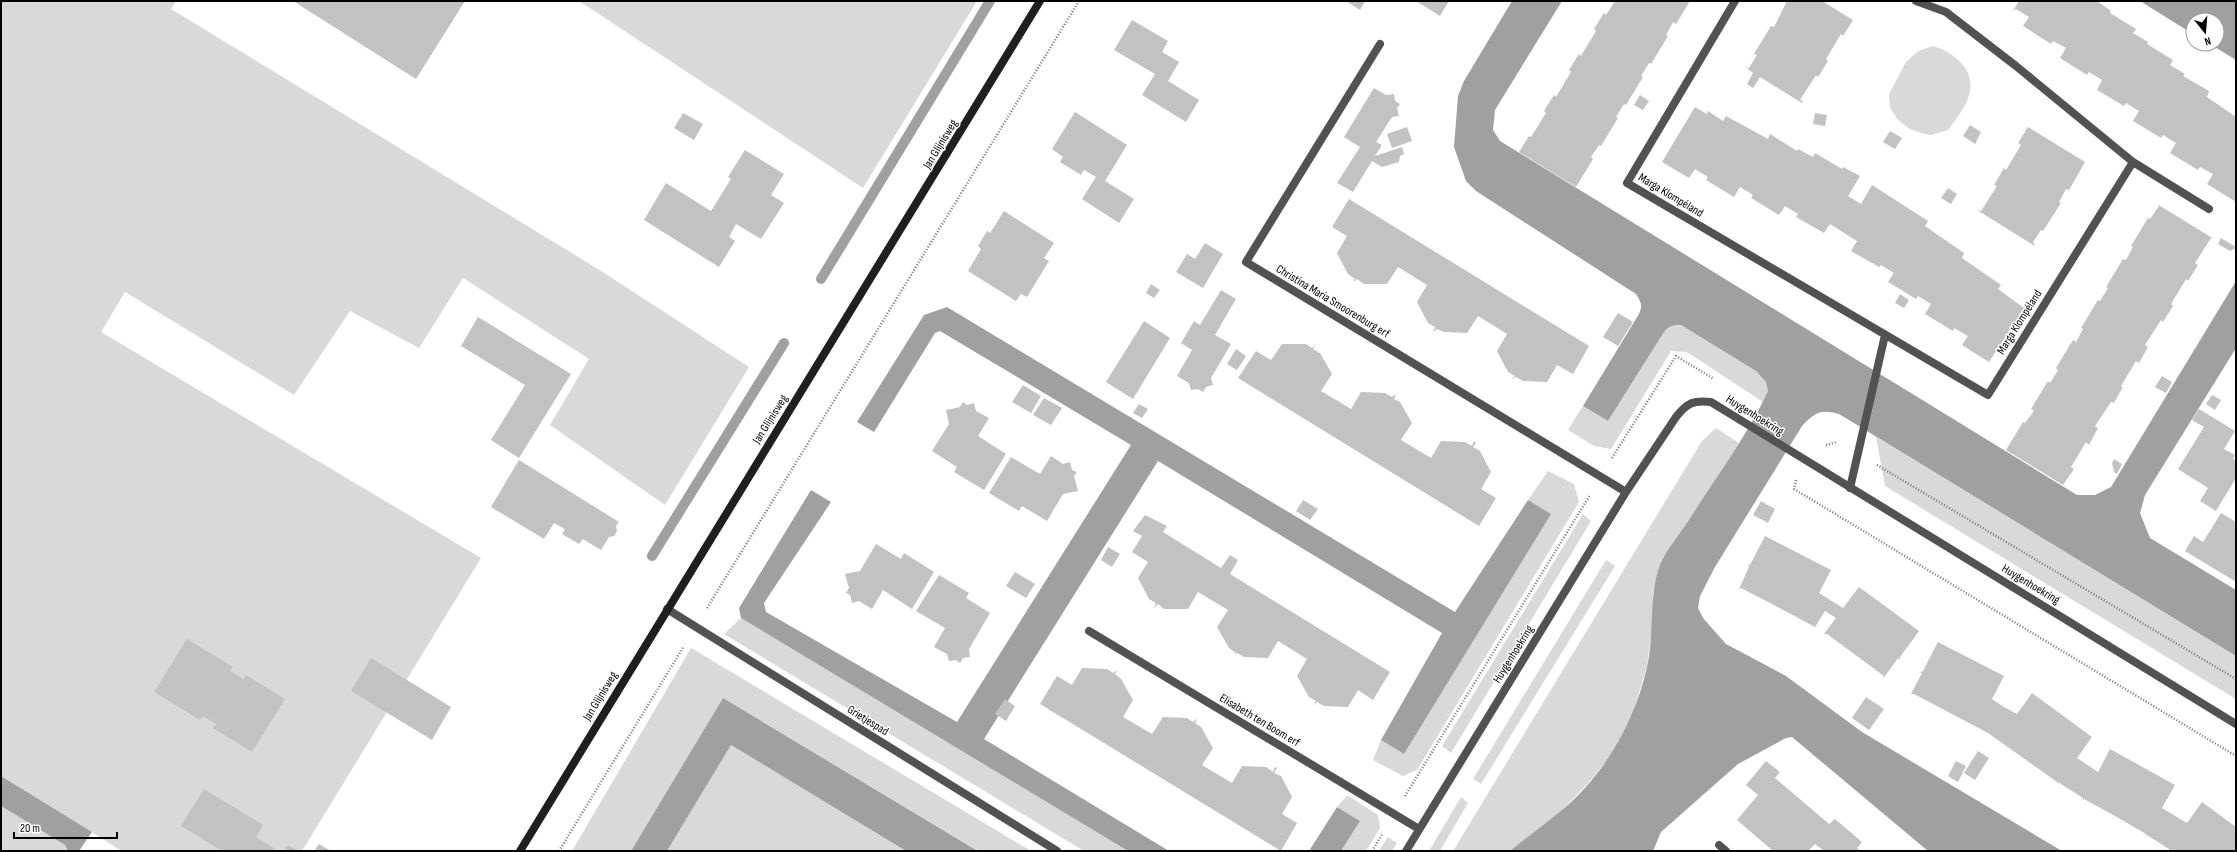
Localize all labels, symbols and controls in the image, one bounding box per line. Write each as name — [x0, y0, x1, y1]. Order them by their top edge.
north arrow — [2185, 12, 2225, 52]
text: N — [2203, 34, 2212, 48]
street label: Jan Glijnisweg — [919, 117, 961, 173]
street label: Marga Klompéland — [1636, 170, 1706, 221]
street label: Christina Maria Smoorenburg erf — [1273, 261, 1393, 342]
street label: Marga Klompéland — [1994, 287, 2045, 357]
street label: Jan Glijnisweg — [749, 392, 791, 447]
street label: Huygenhoekring — [1723, 392, 1787, 439]
street label: Huygenhoekring — [1999, 561, 2063, 608]
street label: Huygenhoekring — [1490, 622, 1537, 686]
street label: Jan Glijnisweg — [579, 669, 621, 725]
street label: Elisabeth ten Boom erf — [1217, 691, 1303, 751]
street label: Grietjespad — [844, 702, 891, 739]
scale bar — [14, 814, 117, 840]
text: 20 m — [20, 821, 40, 836]

